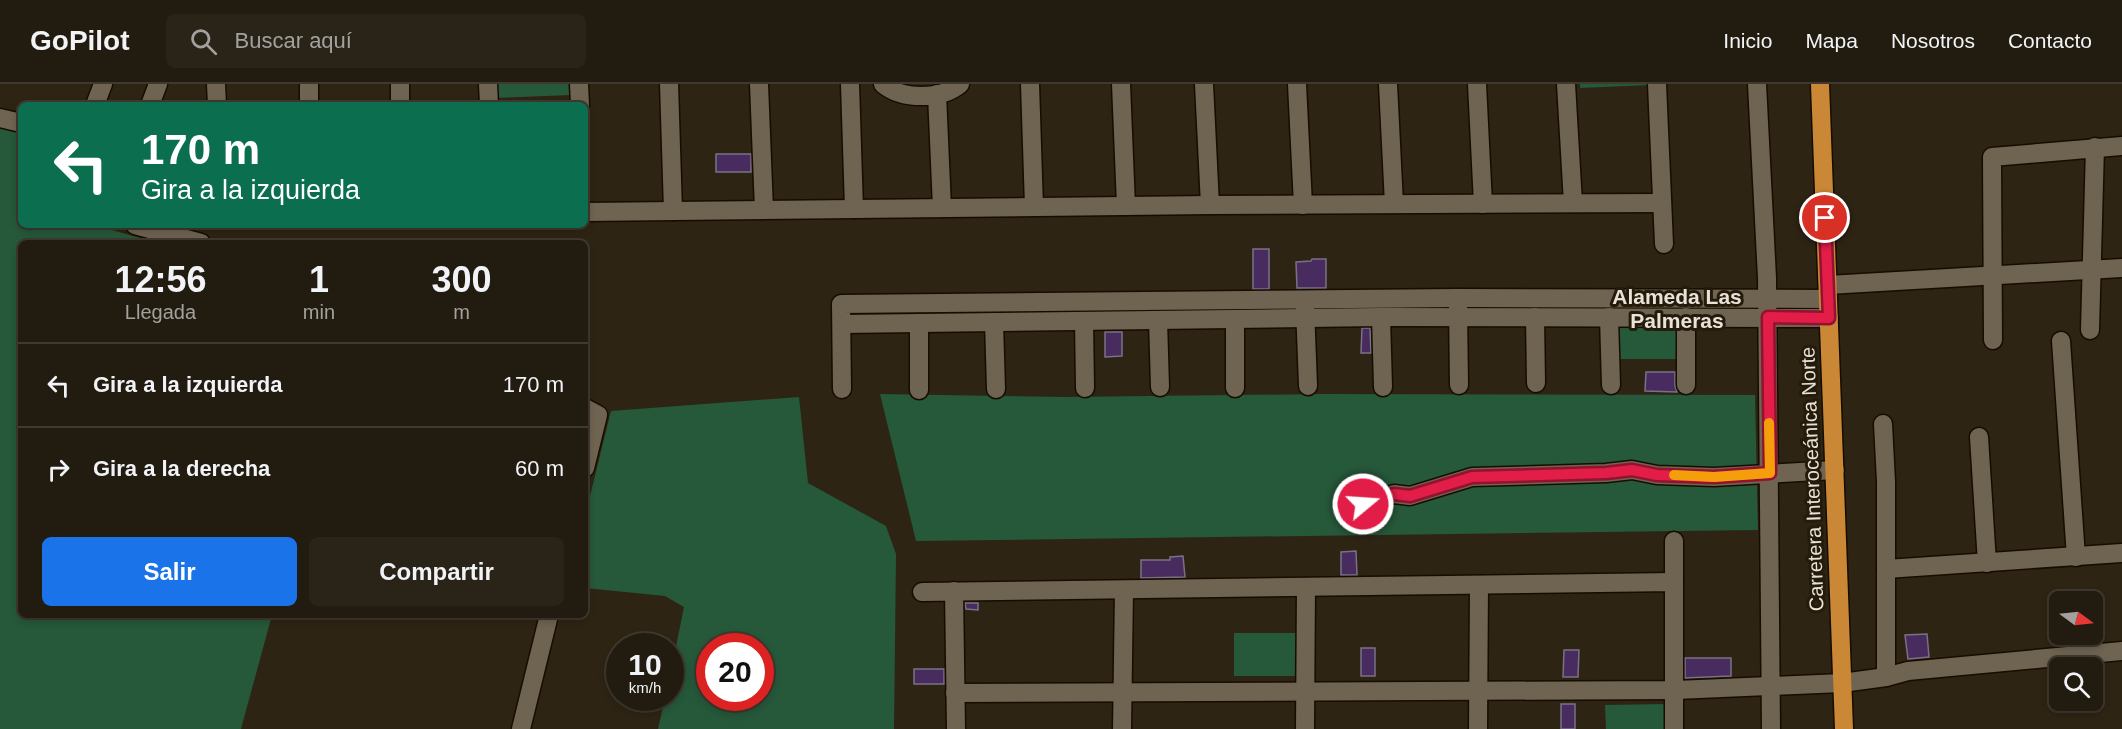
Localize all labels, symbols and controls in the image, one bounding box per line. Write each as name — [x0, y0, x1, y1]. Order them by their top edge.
search box — [166, 14, 586, 68]
text: GoPilot — [30, 25, 130, 56]
icon: search — [187, 25, 220, 58]
text: Buscar aquí — [235, 28, 352, 53]
text: Inicio — [1723, 29, 1772, 52]
text: Mapa — [1805, 29, 1858, 52]
text: Nosotros — [1891, 29, 1975, 52]
text: Contacto — [2008, 29, 2092, 52]
icon: left — [42, 126, 120, 204]
text: 170 m — [141, 126, 260, 173]
text: Gira a la izquierda — [141, 175, 360, 205]
pin — [1799, 192, 1850, 243]
icon: arrive — [1808, 201, 1841, 234]
text: 12:56 — [114, 259, 206, 300]
text: 1 — [309, 259, 329, 300]
text: 300 — [431, 259, 492, 300]
district label: Alameda Las Palmeras — [1612, 285, 1742, 332]
text: Llegada — [125, 301, 196, 323]
text: min — [303, 301, 335, 323]
text: m — [453, 301, 470, 323]
street label: Carretera Interoceánica Norte — [1796, 346, 1828, 612]
icon: left — [42, 369, 75, 402]
text: Gira a la izquierda — [93, 372, 283, 397]
text: 170 m — [503, 372, 564, 397]
icon: right — [42, 453, 75, 486]
text: Gira a la derecha — [93, 456, 270, 481]
text: 60 m — [515, 456, 564, 481]
position arrow — [1331, 472, 1395, 536]
button: Salir — [42, 537, 297, 606]
button: Compartir — [309, 537, 564, 606]
north arrow — [2049, 591, 2103, 645]
map controls — [2049, 591, 2103, 711]
speed limit sign: 20 — [696, 633, 774, 711]
text: 10 — [628, 648, 662, 681]
button: search — [2049, 657, 2103, 711]
text: km/h — [629, 679, 661, 696]

